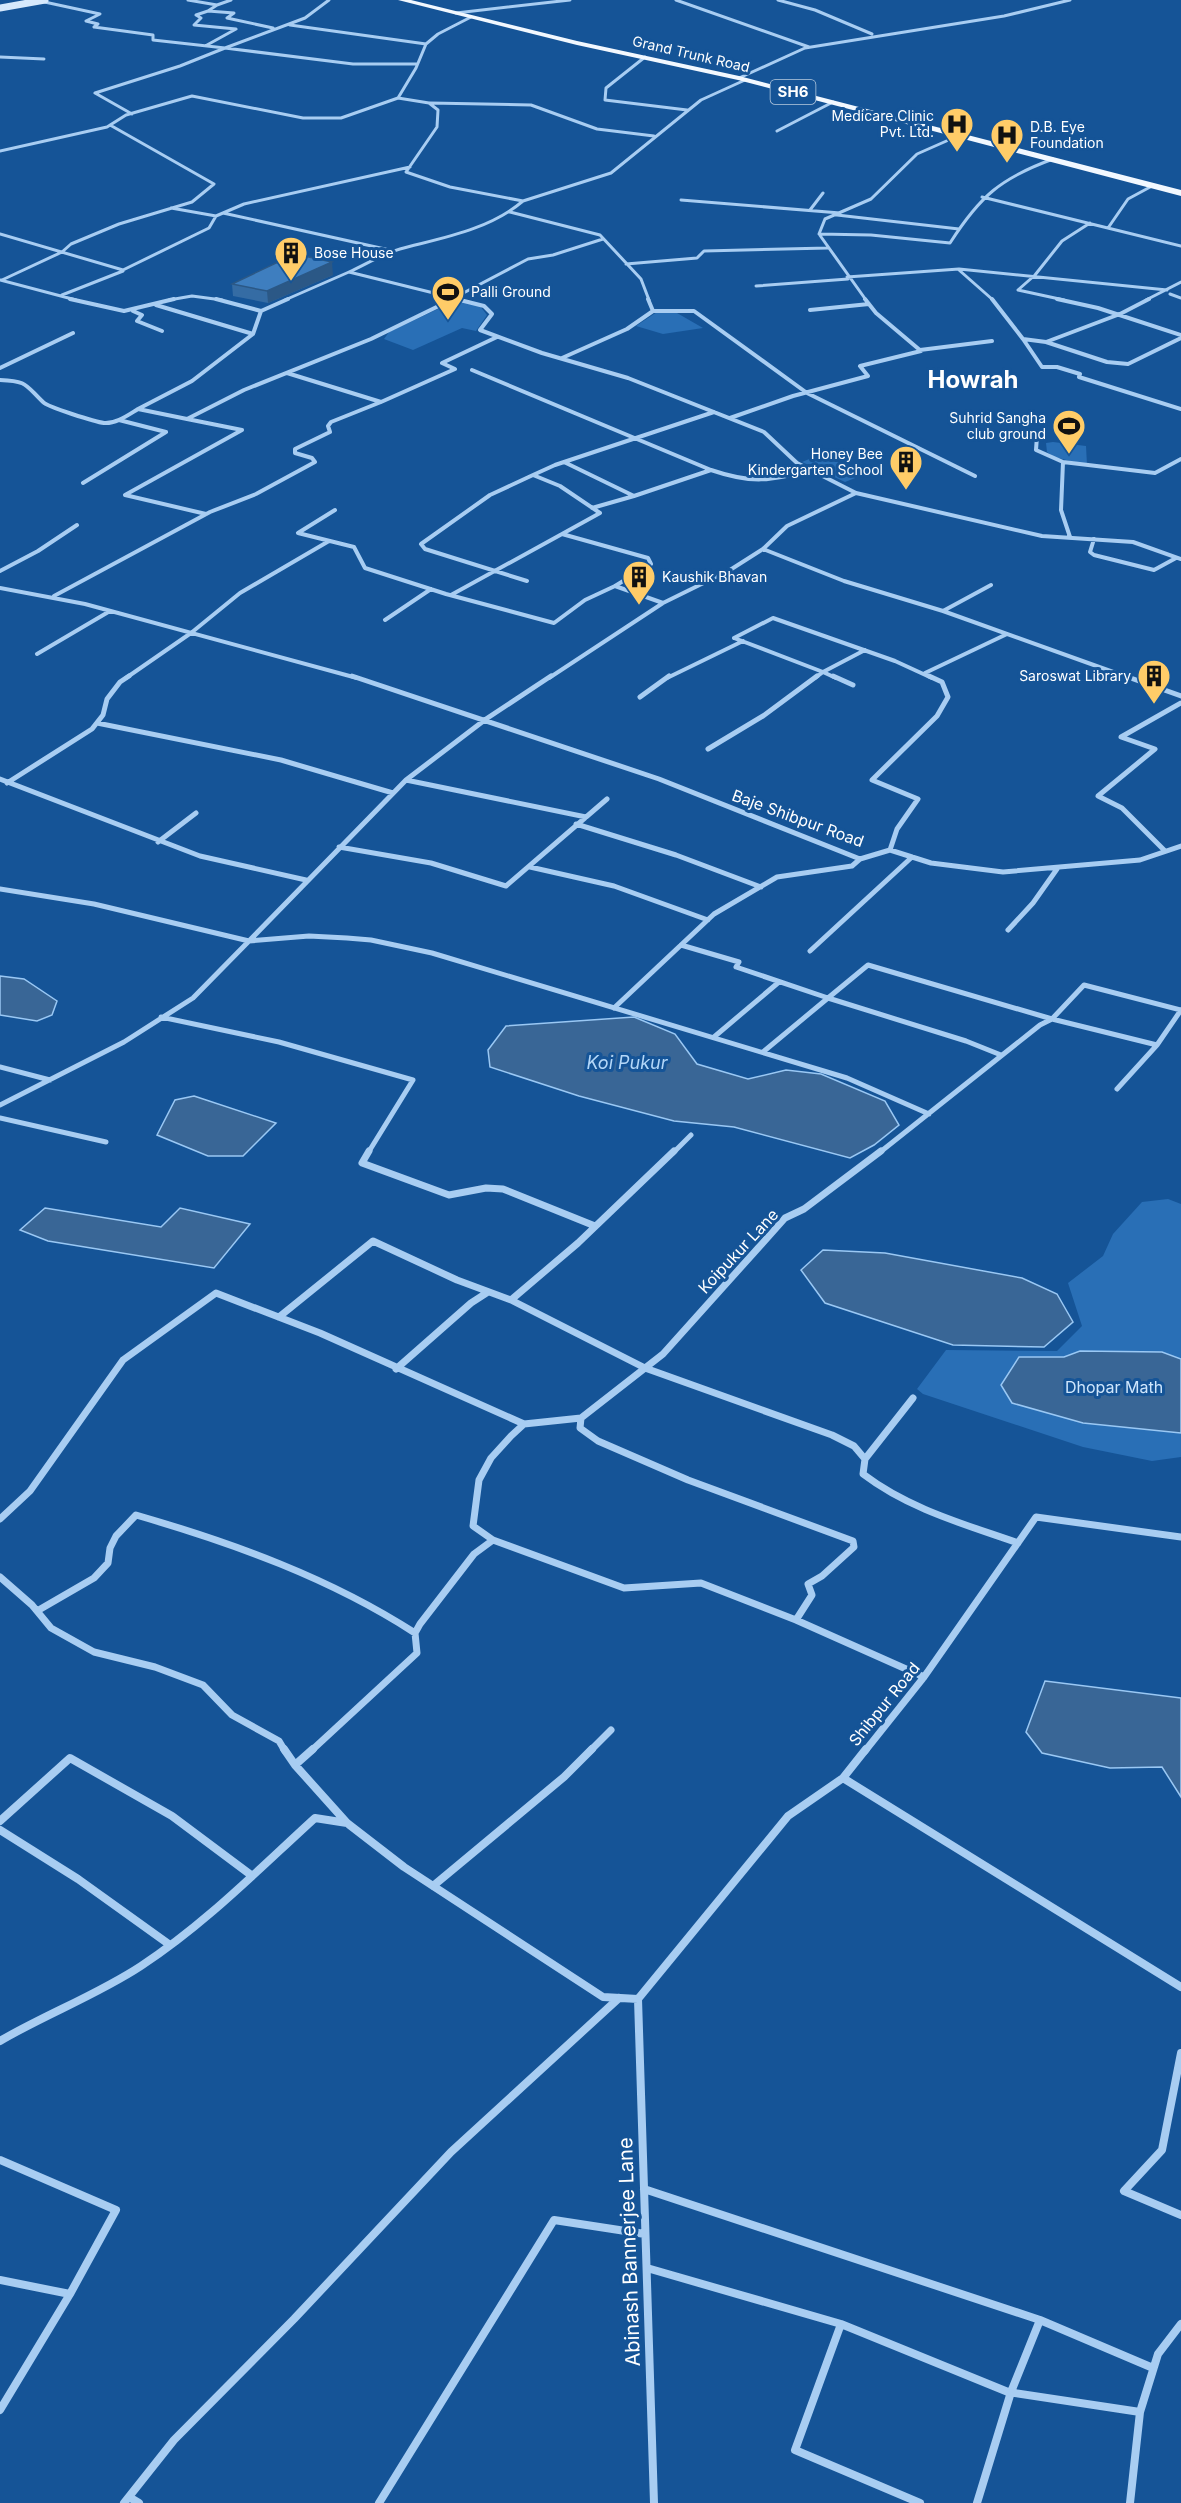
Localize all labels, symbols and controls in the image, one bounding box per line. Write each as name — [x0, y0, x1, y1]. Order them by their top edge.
street label: Grand Trunk Road — [631, 32, 751, 75]
road number: SH6 — [770, 80, 816, 104]
hospital icon: Medicare Clinic Pvt. Ltd. — [939, 106, 975, 153]
place label: Medicare Clinic Pvt. Ltd. — [831, 107, 934, 140]
hospital icon: D.B. Eye Foundation — [989, 117, 1025, 164]
place label: D.B. Eye Foundation — [1030, 118, 1104, 151]
building icon: Bose House — [273, 235, 309, 282]
place label: Bose House — [314, 244, 394, 261]
sports icon: Palli Ground — [430, 274, 466, 321]
place label: Palli Ground — [471, 283, 551, 300]
district label: Howrah — [927, 365, 1019, 394]
sports icon: Suhrid Sangha club ground — [1051, 408, 1087, 455]
place label: Suhrid Sangha club ground — [949, 409, 1046, 442]
building icon: Honey Bee Kindergarten School — [888, 444, 924, 491]
place label: Honey Bee Kindergarten School — [748, 445, 883, 478]
building icon: Kaushik Bhavan — [621, 559, 657, 606]
place label: Kaushik Bhavan — [662, 568, 767, 585]
building icon: Saroswat Library — [1136, 658, 1172, 705]
place label: Saroswat Library — [1019, 667, 1131, 684]
street label: Baje Shibpur Road — [729, 785, 867, 851]
water label: Koi Pukur — [586, 1052, 669, 1073]
street label: Koipukur Lane — [694, 1205, 782, 1297]
park label: Dhopar Math — [1065, 1377, 1163, 1397]
street label: Shibpur Road — [844, 1658, 924, 1750]
street label: Abinash Bannerjee Lane — [613, 2137, 645, 2367]

